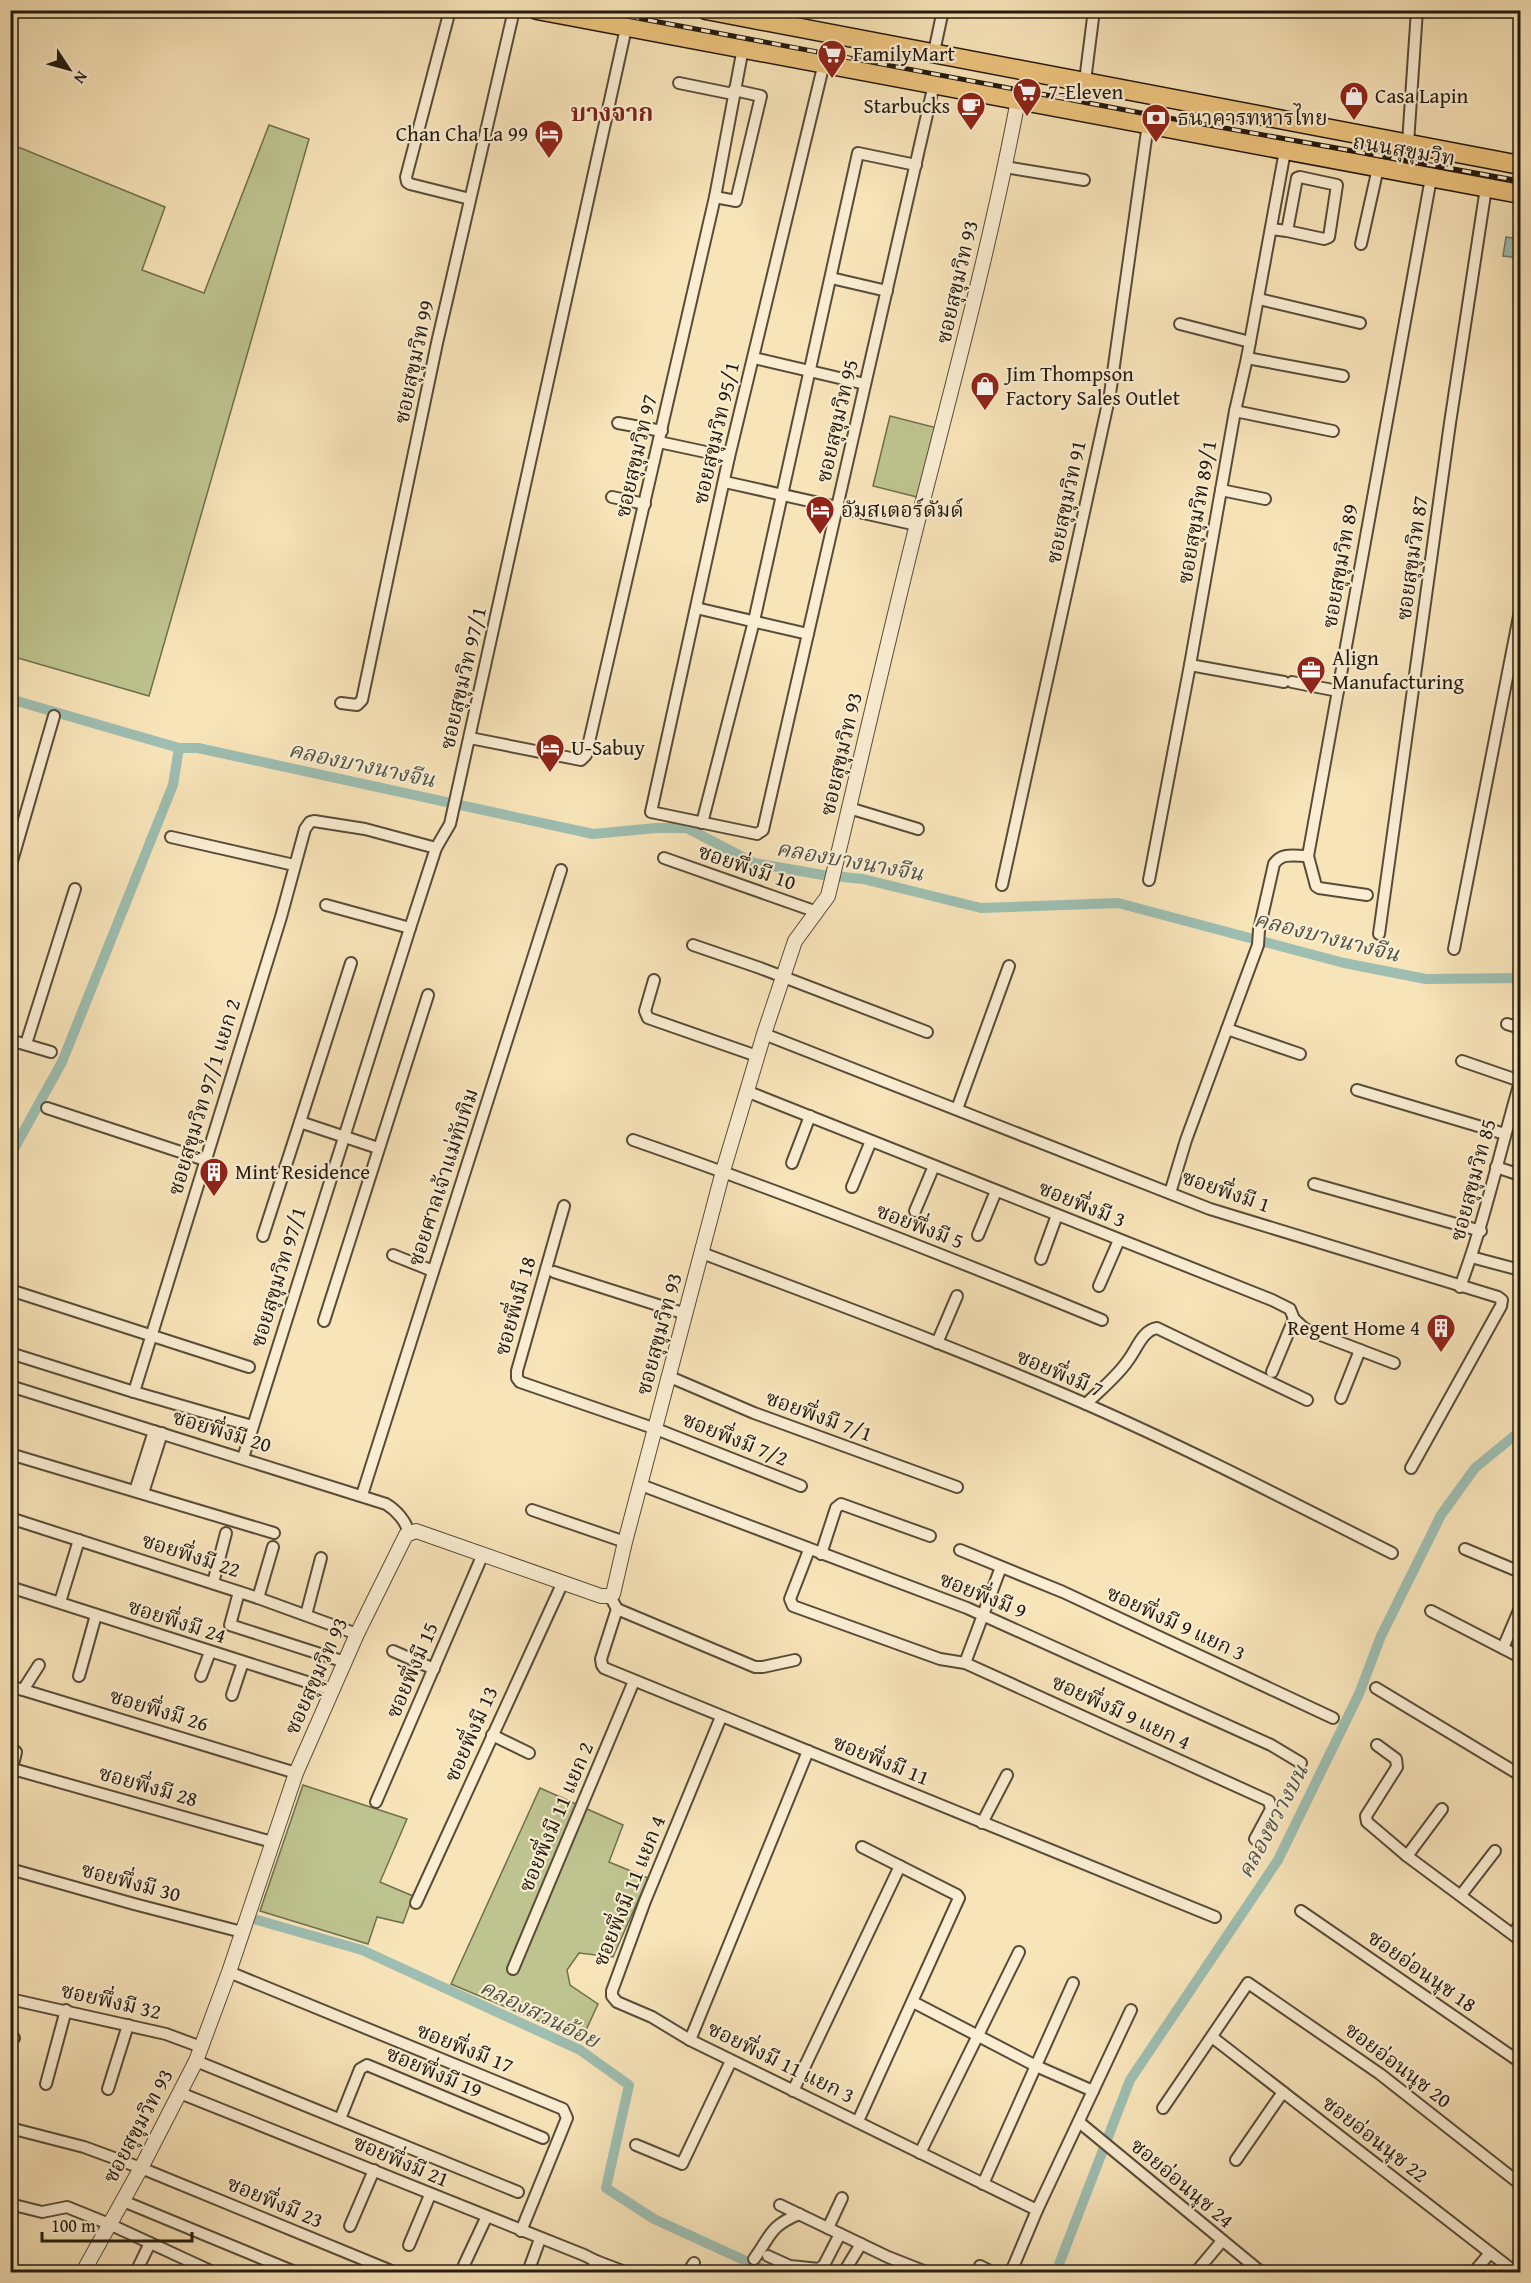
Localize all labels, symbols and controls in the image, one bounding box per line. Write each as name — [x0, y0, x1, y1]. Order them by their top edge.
supermarket icon: FamilyMart — [816, 38, 848, 80]
place label: FamilyMart — [853, 38, 956, 69]
north arrow — [39, 39, 99, 99]
text: N — [68, 66, 94, 89]
supermarket icon: 7-Eleven — [1011, 76, 1043, 118]
place label: 7-Eleven — [1048, 76, 1124, 107]
shop icon: Casa Lapin — [1338, 80, 1370, 122]
place label: Casa Lapin — [1375, 80, 1469, 111]
place label: Starbucks — [864, 90, 950, 121]
cafe icon: Starbucks — [955, 90, 987, 132]
district label: บางจาก — [571, 95, 653, 130]
bank icon: ธนาคารทหารไทย — [1140, 102, 1172, 144]
place label: ธนาคารทหารไทย — [1177, 102, 1327, 133]
place label: Chan Cha La 99 — [396, 118, 528, 149]
hotel icon: Chan Cha La 99 — [533, 118, 565, 160]
street label: ถนนสุขุมวิท — [1350, 125, 1458, 174]
street label: ซอยสุขุมวิท 93 — [927, 217, 986, 346]
street label: ซอยสุขุมวิท 99 — [385, 297, 442, 426]
street label: ซอยสุขุมวิท 95 — [807, 356, 866, 485]
place label: Jim Thompson Factory Sales Outlet — [1003, 358, 1181, 413]
street label: ซอยสุขุมวิท 95/1 — [684, 359, 747, 507]
shop icon: Jim Thompson Factory Sales Outlet — [969, 370, 1001, 412]
street label: ซอยสุขุมวิท 97 — [606, 391, 665, 520]
street label: ซอยสุขุมวิท 91 — [1037, 437, 1094, 566]
street label: ซอยสุขุมวิท 89/1 — [1169, 438, 1224, 586]
hotel icon: อัมสเตอร์ดัมด์ — [804, 494, 836, 536]
place label: อัมสเตอร์ดัมด์ — [841, 494, 964, 525]
street label: ซอยสุขุมวิท 87 — [1387, 494, 1436, 622]
street label: ซอยสุขุมวิท 89 — [1313, 501, 1366, 630]
street label: ซอยสุขุมวิท 97/1 — [431, 604, 494, 752]
place label: Align Manufacturing — [1332, 642, 1464, 697]
office icon: Align Manufacturing — [1295, 654, 1327, 696]
street label: ซอยสุขุมวิท 93 — [811, 689, 870, 818]
hotel icon: U-Sabuy — [534, 732, 566, 774]
place label: U-Sabuy — [571, 732, 645, 763]
water label: คลองบางนางจีน — [286, 733, 439, 795]
water label: คลองบางนางจีน — [774, 831, 927, 889]
street label: ซอยพึ่งมี 10 — [694, 835, 800, 898]
water label: คลองบางนางจีน — [1251, 902, 1404, 970]
street label: ซอยสุขุมวิท 97/1 แยก 2 — [159, 995, 248, 1199]
street label: ซอยศาลเจ้าแม่ทับทิม — [399, 1084, 486, 1270]
street label: ซอยสุขุมวิท 85 — [1441, 1115, 1504, 1244]
building icon: Mint Residence — [198, 1156, 230, 1198]
place label: Mint Residence — [235, 1156, 370, 1187]
street label: ซอยพึ่งมี 1 — [1178, 1161, 1275, 1220]
street label: ซอยพึ่งมี 3 — [1034, 1172, 1130, 1235]
street label: ซอยพึ่งมี 5 — [872, 1195, 969, 1256]
street label: ซอยสุขุมวิท 97/1 — [241, 1203, 314, 1351]
street label: ซอยพึ่งมี 18 — [486, 1253, 543, 1359]
street label: ซอยสุขุมวิท 93 — [627, 1269, 690, 1398]
place label: Regent Home 4 — [1288, 1312, 1420, 1343]
building icon: Regent Home 4 — [1425, 1312, 1457, 1354]
street label: ซอยพึ่งมี 7 — [1012, 1340, 1108, 1405]
street label: ซอยพึ่งมี 7/1 — [761, 1382, 877, 1449]
street label: ซอยพึ่งมี 20 — [169, 1401, 275, 1460]
street label: ซอยพึ่งมี 7/2 — [678, 1403, 793, 1474]
street label: ซอยพึ่งมี 22 — [138, 1524, 244, 1585]
street label: ซอยพึ่งมี 9 — [935, 1563, 1031, 1626]
street label: ซอยพึ่งมี 9 แยก 3 — [1102, 1577, 1251, 1668]
street label: ซอยพึ่งมี 24 — [124, 1590, 230, 1651]
street label: ซอยสุขุมวิท 93 — [276, 1612, 355, 1739]
street label: ซอยพึ่งมี 15 — [377, 1617, 446, 1723]
street label: ซอยพึ่งมี 9 แยก 4 — [1047, 1666, 1196, 1757]
street label: ซอยพึ่งมี 26 — [106, 1680, 212, 1739]
street label: ซอยพึ่งมี 13 — [436, 1681, 505, 1787]
street label: ซอยพึ่งมี 11 — [828, 1726, 934, 1793]
street label: ซอยพึ่งมี 11 แยก 2 — [510, 1737, 601, 1897]
street label: ซอยพึ่งมี 28 — [95, 1757, 201, 1814]
water label: คลองขวางบน — [1229, 1758, 1316, 1884]
street label: ซอยพึ่งมี 11 แยก 4 — [584, 1811, 673, 1971]
street label: ซอยพึ่งมี 30 — [78, 1853, 184, 1910]
street label: ซอยอ่อนนุช 18 — [1362, 1922, 1483, 2020]
water label: คลองสวนอ้อย — [475, 1970, 607, 2056]
street label: ซอยพึ่งมี 32 — [58, 1974, 164, 2027]
street label: ซอยพึ่งมี 11 แยก 3 — [702, 2013, 860, 2111]
street label: ซอยพึ่งมี 17 — [412, 2014, 518, 2081]
street label: ซอยอ่อนนุช 20 — [1338, 2014, 1458, 2115]
street label: ซอยพึ่งมี 19 — [381, 2037, 487, 2106]
street label: ซอยสุขุมวิท 93 — [94, 2063, 181, 2188]
street label: ซอยอ่อนนุช 22 — [1316, 2087, 1435, 2190]
street label: ซอยพึ่งมี 21 — [348, 2126, 454, 2195]
street label: ซอยอ่อนนุช 24 — [1124, 2130, 1241, 2235]
street label: ซอยพึ่งมี 23 — [222, 2167, 328, 2236]
scale bar — [42, 2205, 192, 2243]
text: 100 m — [51, 2212, 96, 2239]

